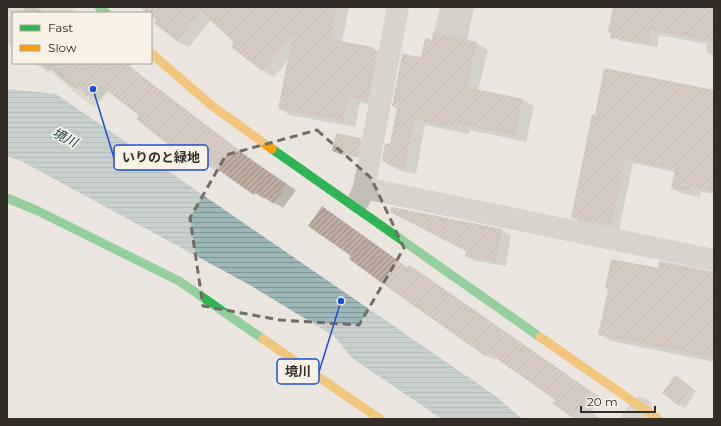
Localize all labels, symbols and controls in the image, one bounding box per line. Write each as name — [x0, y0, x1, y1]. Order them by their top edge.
legend — [12, 12, 152, 64]
text: Fast — [48, 20, 73, 35]
text: Slow — [48, 40, 77, 55]
water label: 境川 — [50, 124, 82, 151]
callout: いりのと緑地 — [114, 145, 208, 170]
text: いりのと緑地 — [122, 149, 200, 165]
callout: 境川 — [277, 359, 319, 384]
text: 境川 — [285, 363, 311, 379]
scale bar — [581, 388, 655, 414]
text: 20 m — [587, 394, 618, 409]

